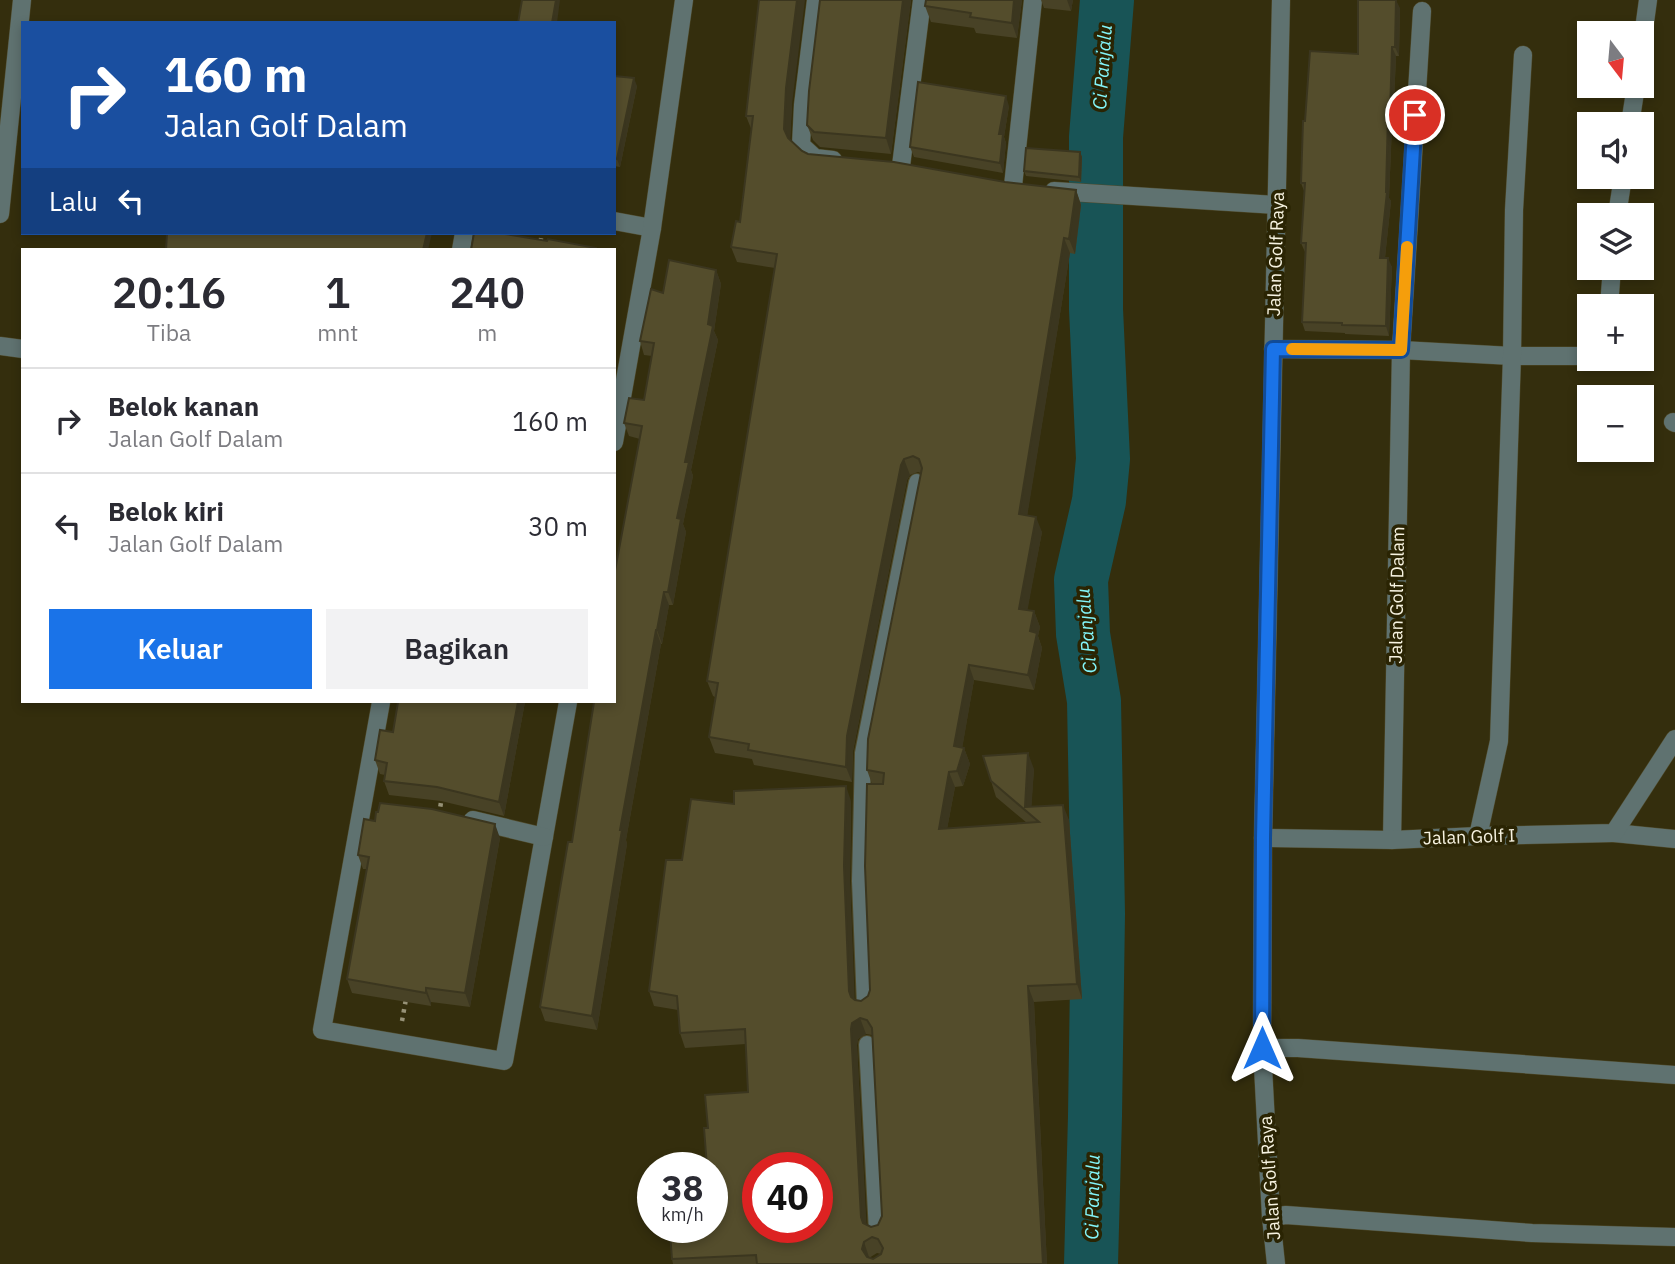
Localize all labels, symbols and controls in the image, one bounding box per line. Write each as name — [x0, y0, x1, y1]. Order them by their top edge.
north arrow — [1577, 21, 1654, 98]
map controls — [1577, 21, 1654, 462]
water label: Ci Panjalu — [1087, 24, 1117, 110]
text: 160 m — [164, 42, 308, 105]
icon: right — [49, 49, 140, 140]
pin — [1385, 85, 1445, 145]
icon: arrive — [1396, 96, 1434, 134]
text: Jalan Golf Dalam — [164, 104, 408, 146]
button: sound — [1577, 112, 1654, 189]
icon: left — [112, 182, 150, 220]
text: Lalu — [49, 184, 98, 218]
street label: Jalan Golf Raya — [1262, 191, 1289, 317]
button: layers — [1577, 203, 1654, 280]
text: 20:16 — [112, 265, 226, 320]
text: 1 — [325, 265, 350, 320]
text: 240 — [449, 265, 525, 320]
button: + — [1577, 294, 1654, 371]
text: Tiba — [147, 317, 191, 347]
text: mnt — [317, 317, 358, 347]
text: m — [477, 317, 497, 347]
button: − — [1577, 385, 1654, 462]
text: Belok kanan — [108, 389, 259, 423]
icon: right — [49, 402, 87, 440]
text: 160 m — [512, 404, 588, 438]
text: Jalan Golf Dalam — [108, 423, 283, 453]
text: Belok kiri — [108, 494, 224, 528]
icon: left — [49, 507, 87, 545]
text: 30 m — [528, 509, 588, 543]
street label: Jalan Golf Dalam — [1384, 526, 1409, 664]
text: Jalan Golf Dalam — [108, 528, 283, 558]
water label: Ci Panjalu — [1070, 588, 1102, 674]
button: Keluar — [49, 609, 312, 689]
button: Bagikan — [326, 609, 588, 689]
street label: Jalan Golf I — [1422, 823, 1516, 850]
position arrow — [1225, 1011, 1299, 1085]
street label: Jalan Golf Raya — [1254, 1115, 1285, 1241]
speed limit sign: 40 — [742, 1152, 833, 1243]
water label: Ci Panjalu — [1079, 1154, 1105, 1240]
text: 38 — [661, 1165, 704, 1211]
text: km/h — [661, 1203, 704, 1226]

